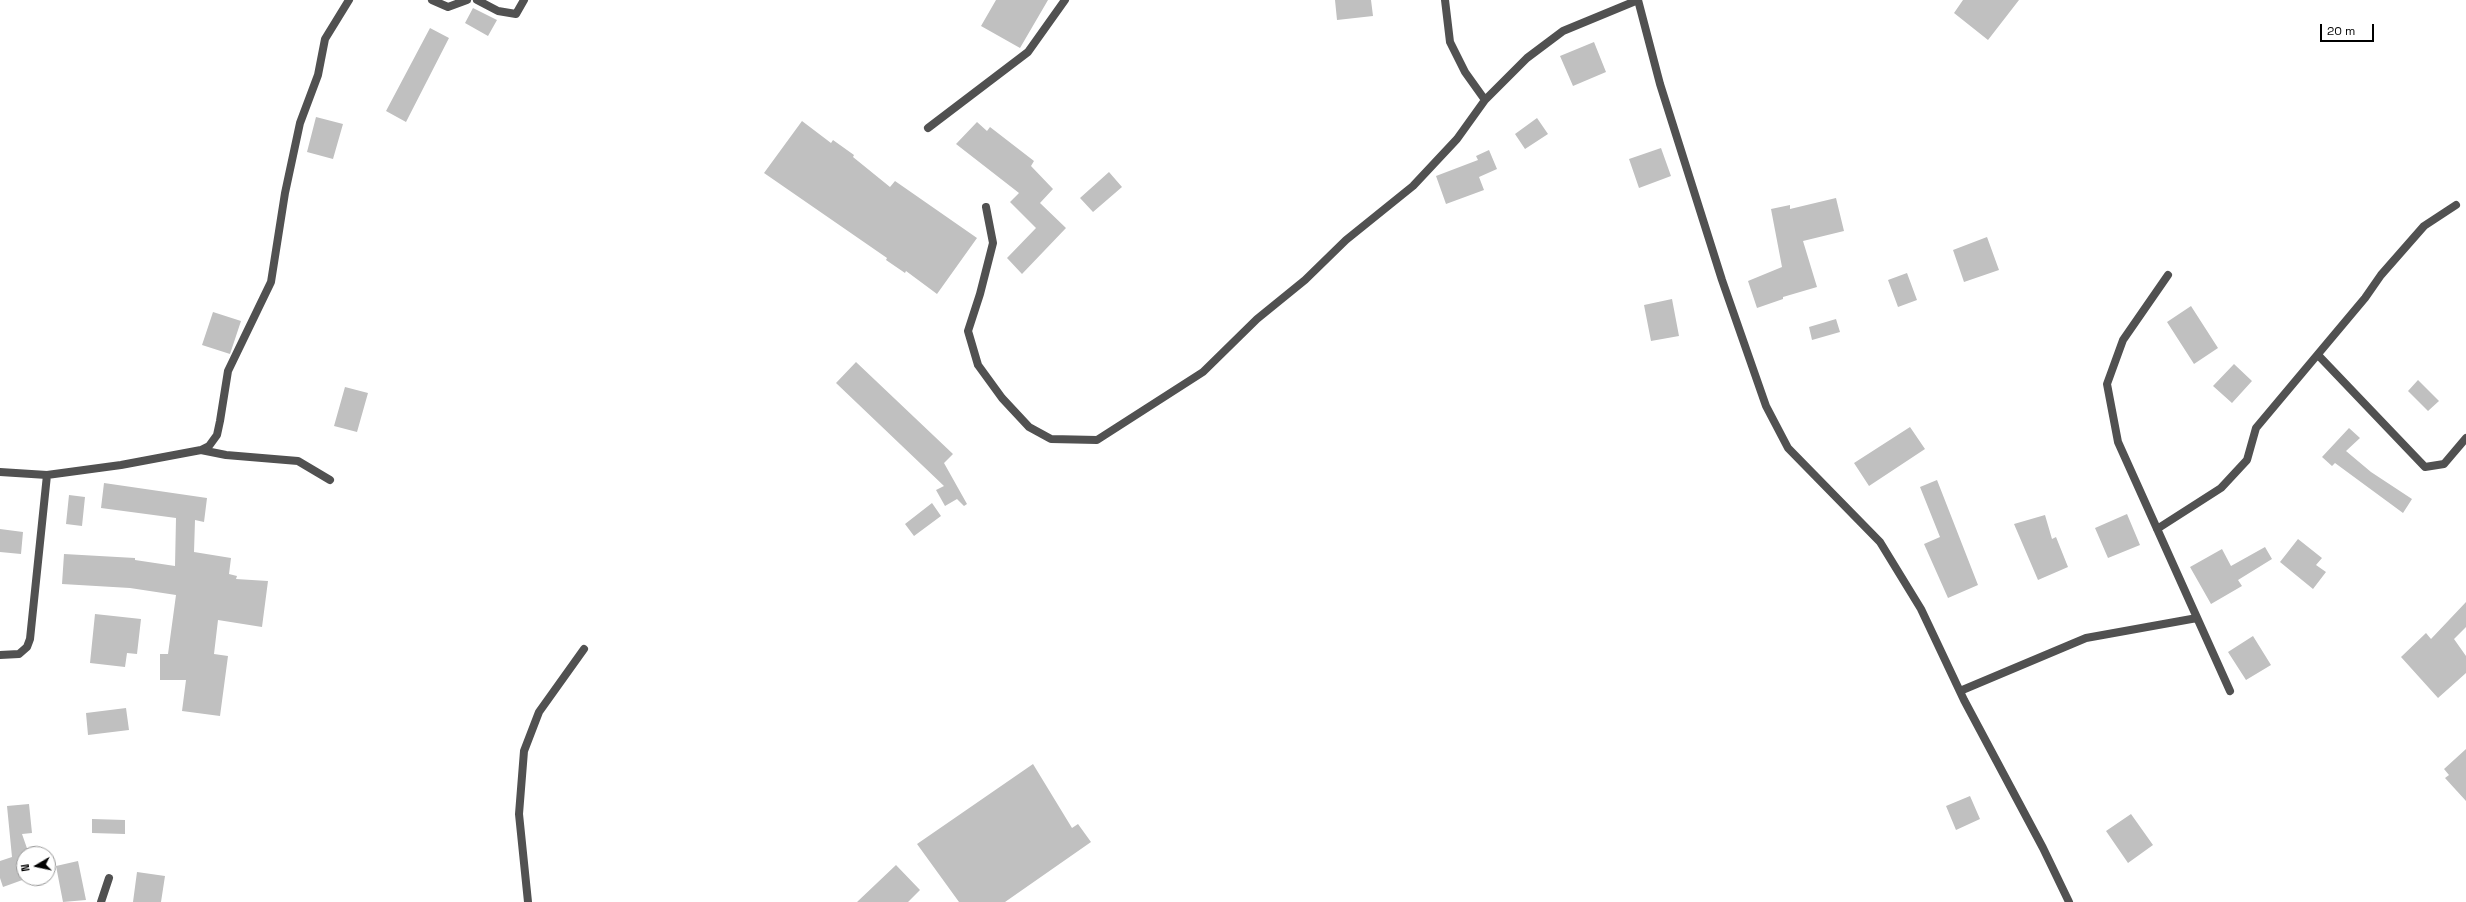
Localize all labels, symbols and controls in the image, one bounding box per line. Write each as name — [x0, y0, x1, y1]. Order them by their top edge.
scale bar — [2322, 16, 2376, 42]
text: 20 m — [2327, 23, 2355, 39]
north arrow — [16, 846, 56, 886]
text: N — [18, 863, 33, 872]

